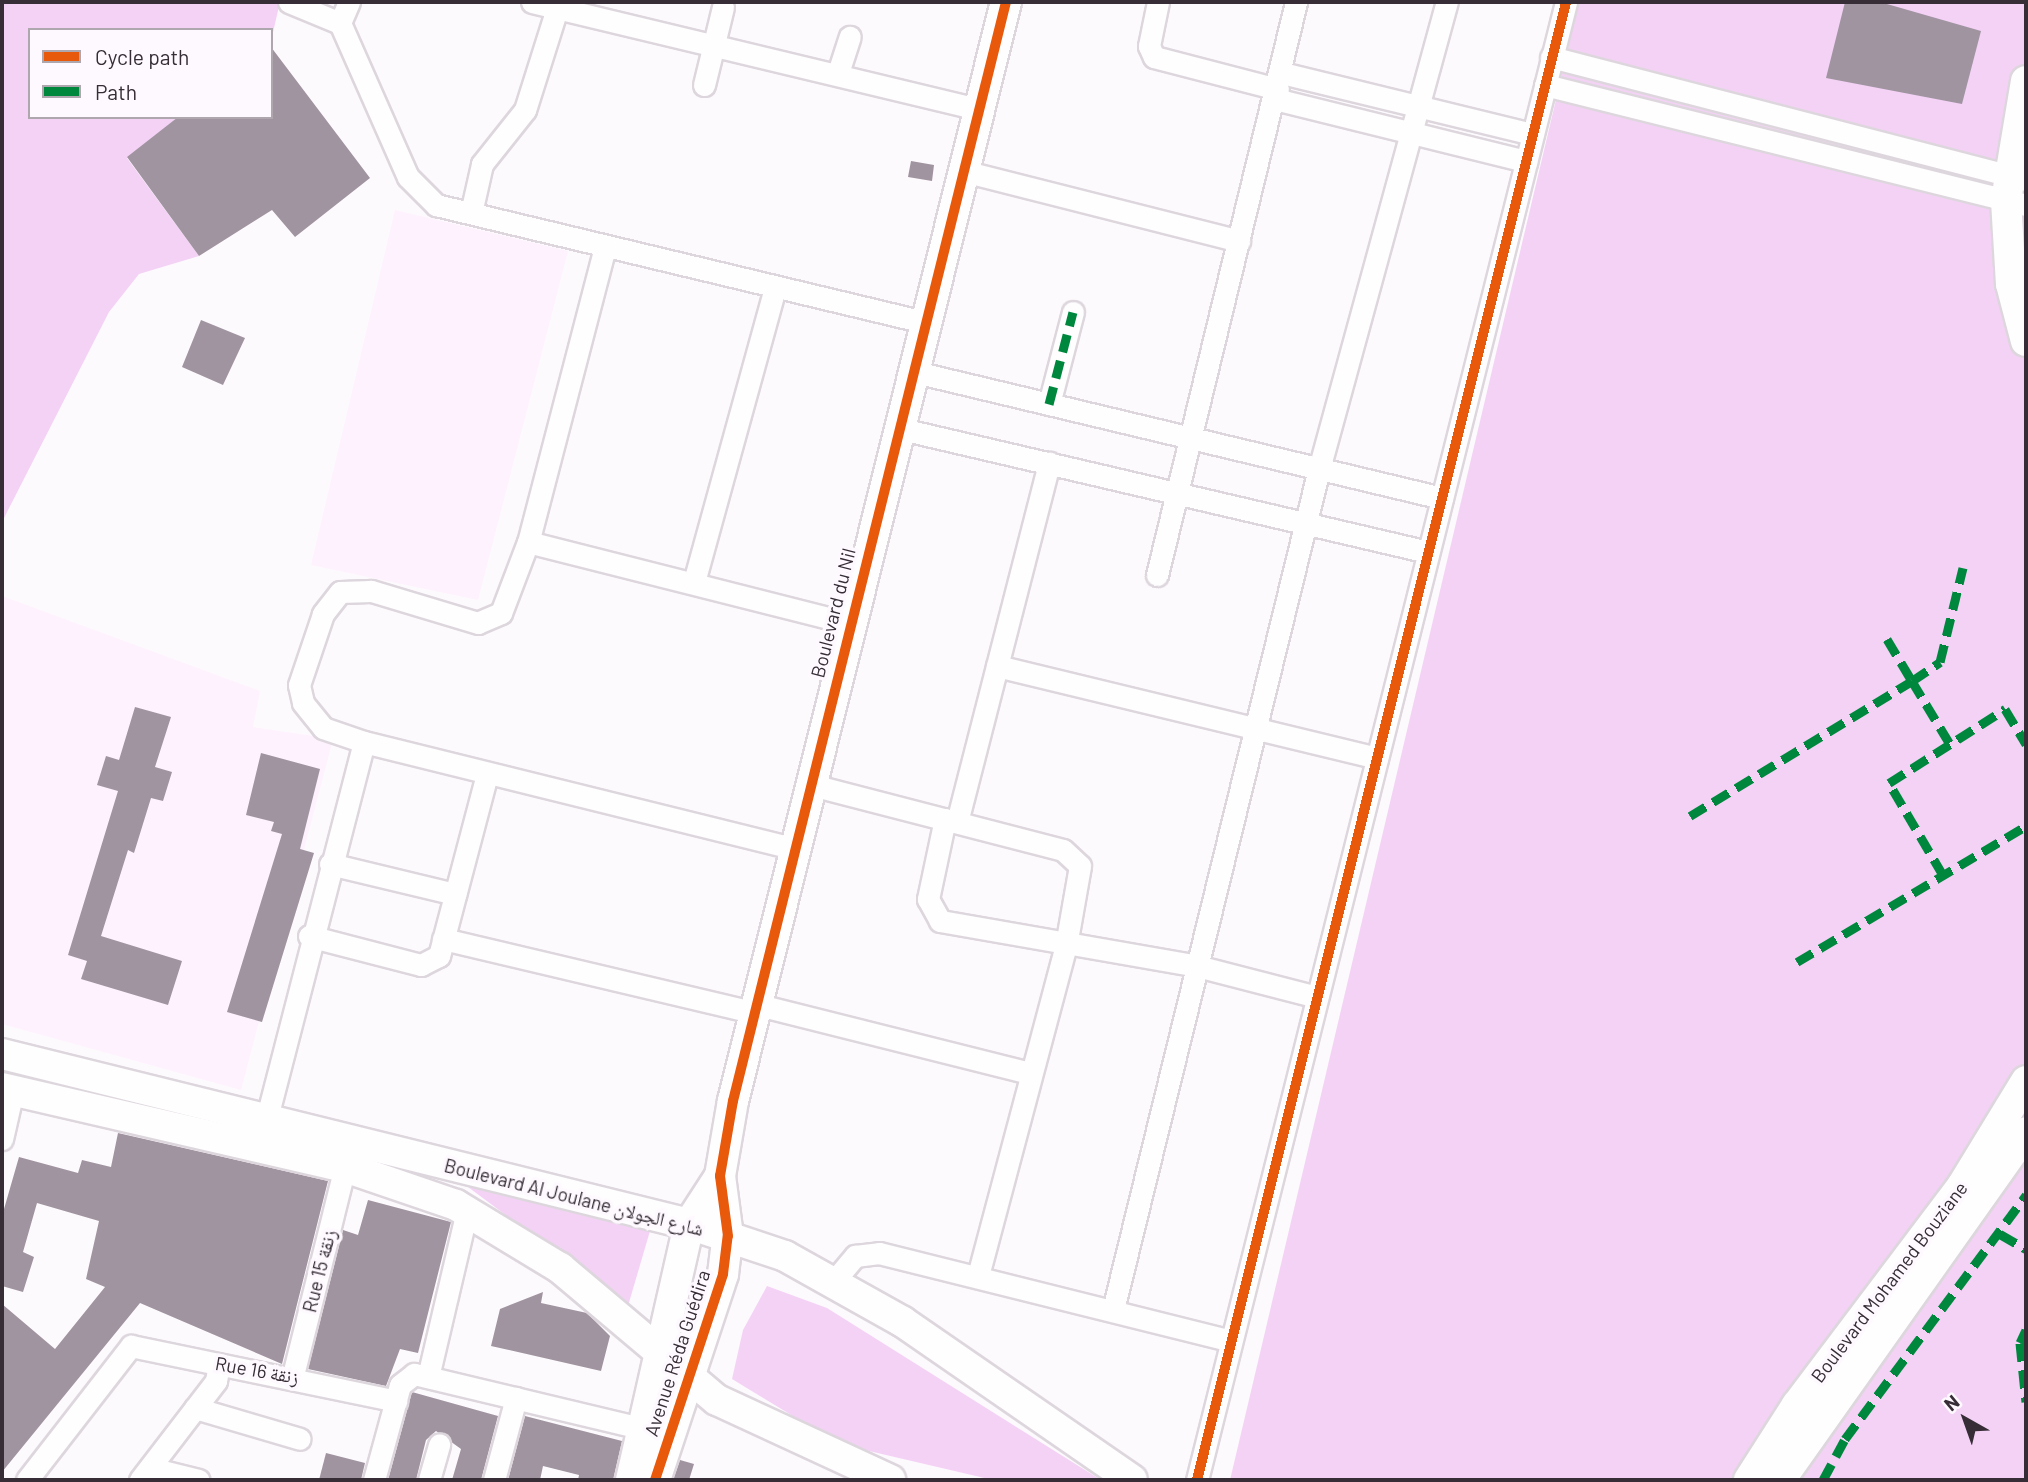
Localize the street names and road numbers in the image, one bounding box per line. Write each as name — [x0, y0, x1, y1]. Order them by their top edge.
street label: Boulevard du Nil — [806, 546, 860, 680]
street label: Boulevard Al Joulane شارع الجولان — [442, 1154, 706, 1240]
street label: Boulevard Mohamed Bouziane — [1806, 1177, 1972, 1387]
street label: Rue 15 زنقة — [298, 1227, 340, 1315]
street label: Avenue Réda Guédira — [639, 1267, 715, 1439]
street label: Rue 16 زنقة — [213, 1351, 301, 1389]

